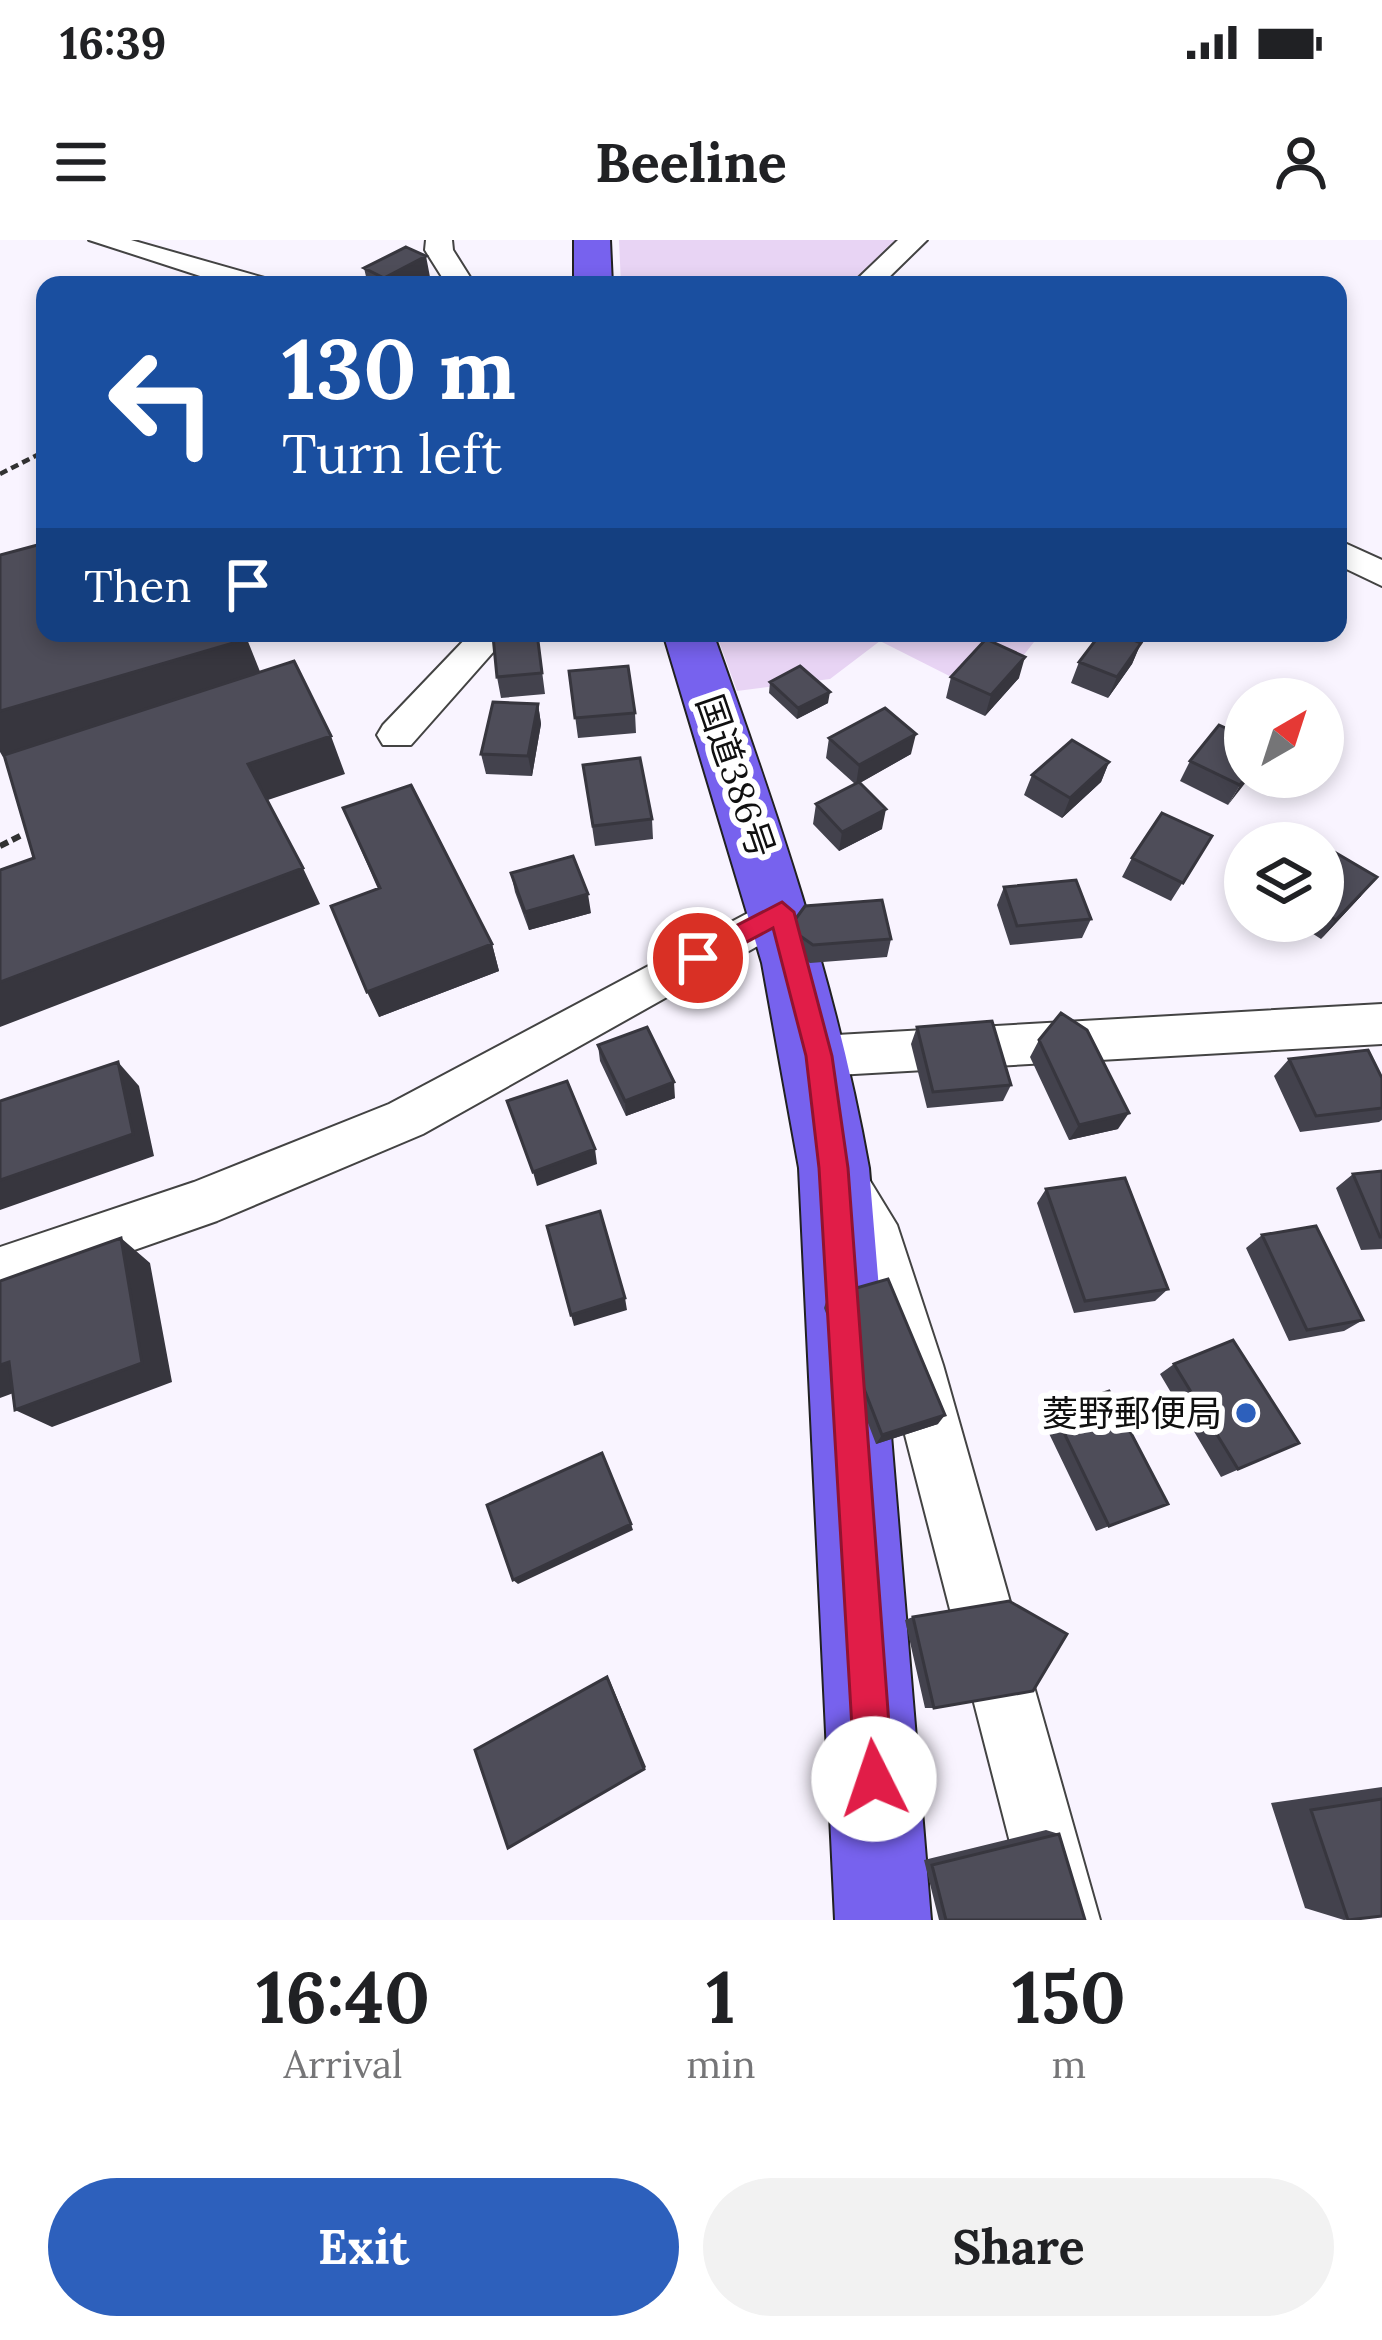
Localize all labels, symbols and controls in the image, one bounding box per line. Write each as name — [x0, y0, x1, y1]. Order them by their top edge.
text: 16:39 — [60, 14, 167, 71]
text: Beeline — [595, 128, 787, 197]
icon: menu — [48, 129, 114, 195]
icon: person — [1268, 129, 1334, 195]
text: 130 m — [282, 314, 516, 422]
icon: left — [84, 324, 240, 480]
text: Turn left — [282, 419, 502, 488]
icon: arrive — [215, 552, 281, 618]
text: Then — [84, 557, 191, 614]
north arrow — [1224, 678, 1344, 798]
map controls — [1224, 678, 1344, 942]
street label: 国道386号 — [687, 689, 785, 863]
button: layers — [1224, 822, 1344, 942]
pin — [647, 907, 749, 1009]
icon: arrive — [665, 925, 731, 991]
place label: 菱野郵便局 — [1042, 1390, 1222, 1436]
marker: 菱野郵便局 — [1233, 1400, 1259, 1426]
position arrow — [811, 1716, 937, 1842]
text: 16:40 — [256, 1951, 430, 2043]
text: 1 — [706, 1951, 736, 2043]
text: 150 — [1012, 1951, 1126, 2043]
text: Arrival — [284, 2039, 403, 2089]
text: min — [686, 2039, 756, 2089]
text: m — [1051, 2039, 1086, 2089]
button: Exit — [48, 2178, 679, 2316]
button: Share — [703, 2178, 1334, 2316]

